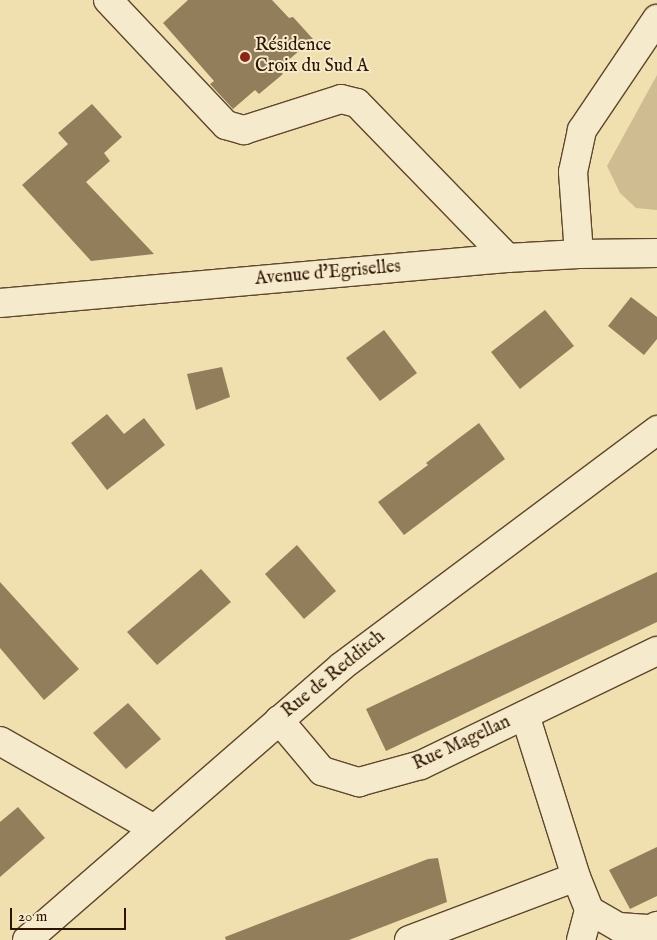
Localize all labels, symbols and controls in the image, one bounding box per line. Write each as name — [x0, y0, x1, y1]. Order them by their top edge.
place label: Résidence Croix du Sud A — [255, 36, 369, 78]
marker: Résidence Croix du Sud A — [239, 51, 251, 63]
street label: Avenue d'Egriselles — [254, 257, 402, 291]
street label: Rue de Redditch — [278, 627, 390, 723]
street label: Rue Magellan — [410, 712, 514, 776]
scale bar — [12, 898, 129, 930]
text: 20 m — [18, 907, 47, 926]

